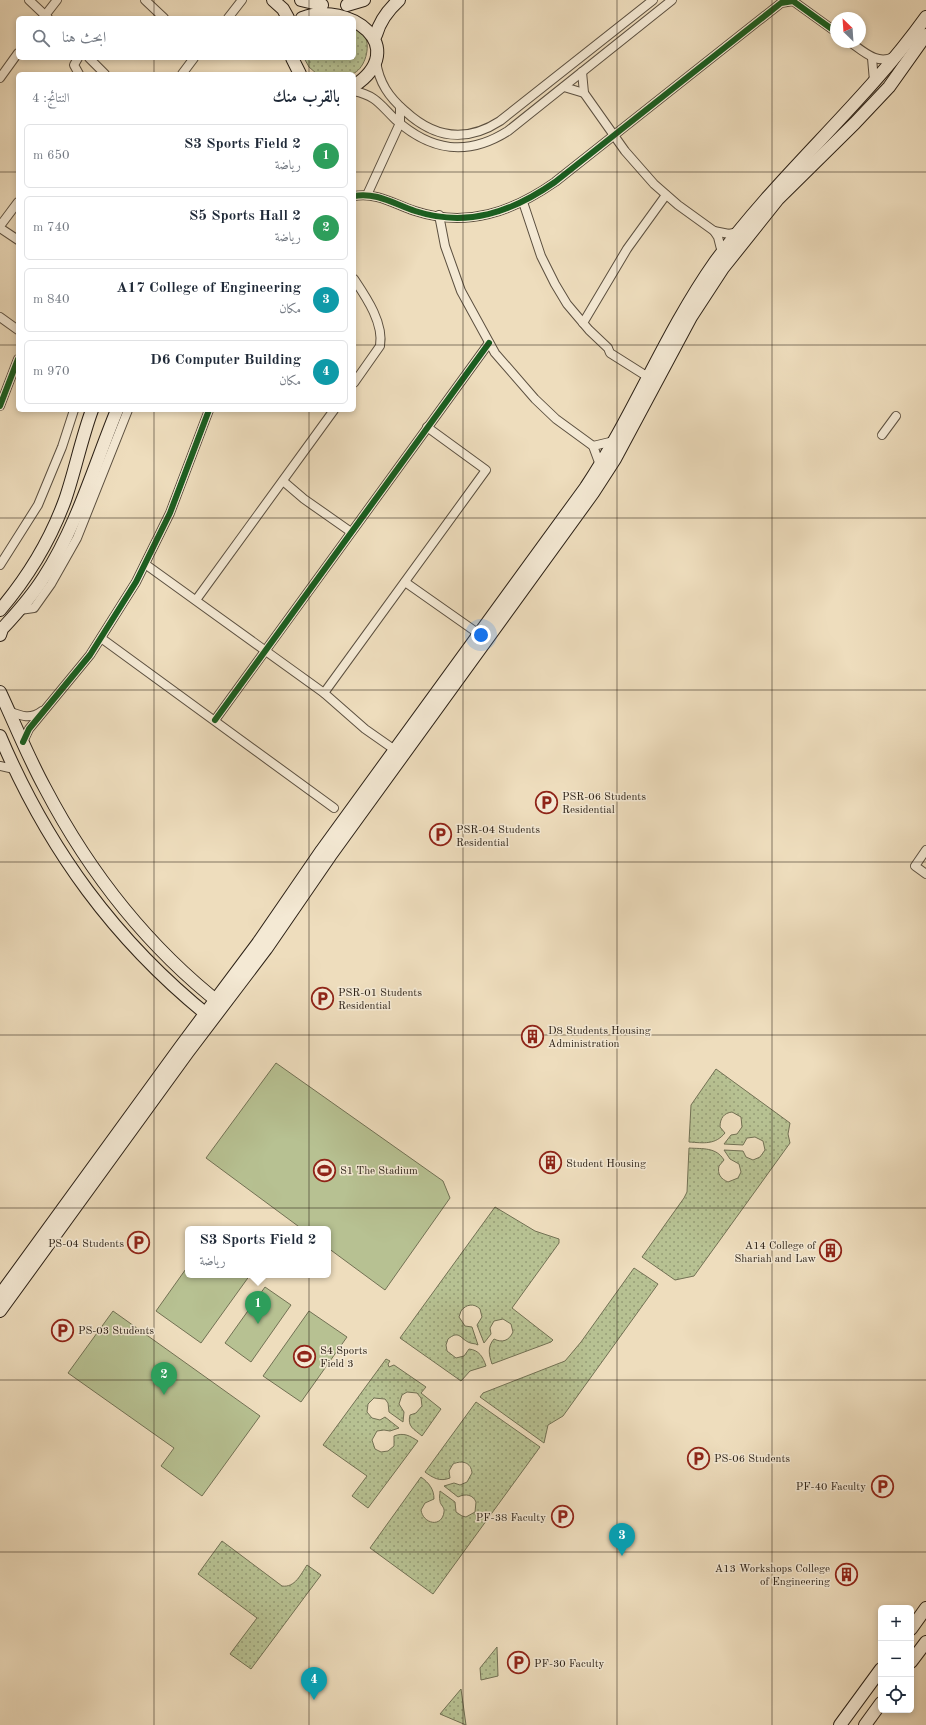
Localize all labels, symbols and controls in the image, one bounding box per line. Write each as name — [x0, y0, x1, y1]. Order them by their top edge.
north arrow — [830, 12, 866, 48]
search box — [16, 16, 356, 60]
icon: search — [30, 27, 52, 49]
text: ابحث هنا — [62, 31, 106, 46]
text: بالقرب منك — [272, 89, 340, 106]
text: النتائج: 4 — [32, 92, 70, 105]
text: S3 Sports Field 2 — [184, 137, 301, 152]
text: 650 m — [33, 149, 70, 162]
text: 1 — [322, 149, 330, 162]
text: رياضة — [275, 159, 301, 172]
text: S5 Sports Hall 2 — [189, 209, 301, 224]
text: 740 m — [33, 221, 70, 234]
text: 2 — [322, 221, 330, 234]
text: رياضة — [275, 231, 301, 244]
text: A17 College of Engineering — [116, 281, 301, 296]
text: 840 m — [33, 293, 70, 306]
text: 3 — [322, 293, 330, 306]
text: مكان — [279, 303, 301, 316]
text: D6 Computer Building — [150, 353, 301, 368]
text: 970 m — [33, 365, 70, 378]
text: 4 — [322, 365, 330, 378]
text: مكان — [279, 375, 301, 388]
your location — [471, 625, 491, 645]
parking icon: PSR-06 Students Residential — [534, 789, 560, 815]
place label: PSR-06 Students Residential — [562, 792, 646, 816]
parking icon: PSR-04 Students Residential — [428, 822, 454, 848]
place label: PSR-04 Students Residential — [456, 825, 540, 849]
parking icon: PSR-01 Students Residential — [310, 985, 336, 1011]
place label: PSR-01 Students Residential — [338, 988, 422, 1012]
building icon: D8 Students Housing Administration — [519, 1023, 545, 1049]
place label: D8 Students Housing Administration — [548, 1026, 651, 1050]
building icon: Student Housing — [537, 1150, 563, 1176]
sports icon: S1 The Stadium — [311, 1157, 337, 1183]
place label: Student Housing — [566, 1159, 646, 1170]
place label: S1 The Stadium — [340, 1166, 418, 1177]
popup — [185, 1226, 331, 1278]
parking icon: PS-04 Students — [126, 1230, 152, 1256]
text: S3 Sports Field 2 — [199, 1233, 317, 1248]
building icon: A14 College of Shariah and Law — [818, 1238, 844, 1264]
place label: PS-04 Students — [48, 1239, 124, 1250]
place label: A14 College of Shariah and Law — [735, 1241, 816, 1265]
text: رياضة — [199, 1255, 226, 1268]
pin: 1 — [245, 1291, 271, 1324]
parking icon: PS-03 Students — [49, 1317, 75, 1343]
place label: PS-03 Students — [78, 1326, 154, 1337]
sports icon: S4 Sports Field 3 — [292, 1343, 318, 1369]
place label: S4 Sports Field 3 — [320, 1346, 368, 1370]
pin: 2 — [151, 1362, 177, 1395]
parking icon: PS-06 Students — [686, 1445, 712, 1471]
place label: PS-06 Students — [714, 1454, 790, 1465]
parking icon: PF-40 Faculty — [869, 1473, 895, 1499]
place label: PF-40 Faculty — [796, 1482, 866, 1493]
parking icon: PF-38 Faculty — [549, 1504, 575, 1530]
place label: PF-38 Faculty — [476, 1513, 546, 1524]
pin: 3 — [609, 1523, 635, 1556]
building icon: A13 Workshops College of Engineering — [833, 1561, 859, 1587]
place label: A13 Workshops College of Engineering — [715, 1564, 830, 1588]
map controls — [878, 1605, 914, 1713]
button: + — [878, 1605, 914, 1641]
button: − — [878, 1641, 914, 1677]
parking icon: PF-30 Faculty — [506, 1650, 532, 1676]
place label: PF-30 Faculty — [534, 1659, 604, 1670]
pin: 4 — [301, 1667, 327, 1700]
button: locate — [878, 1677, 914, 1713]

